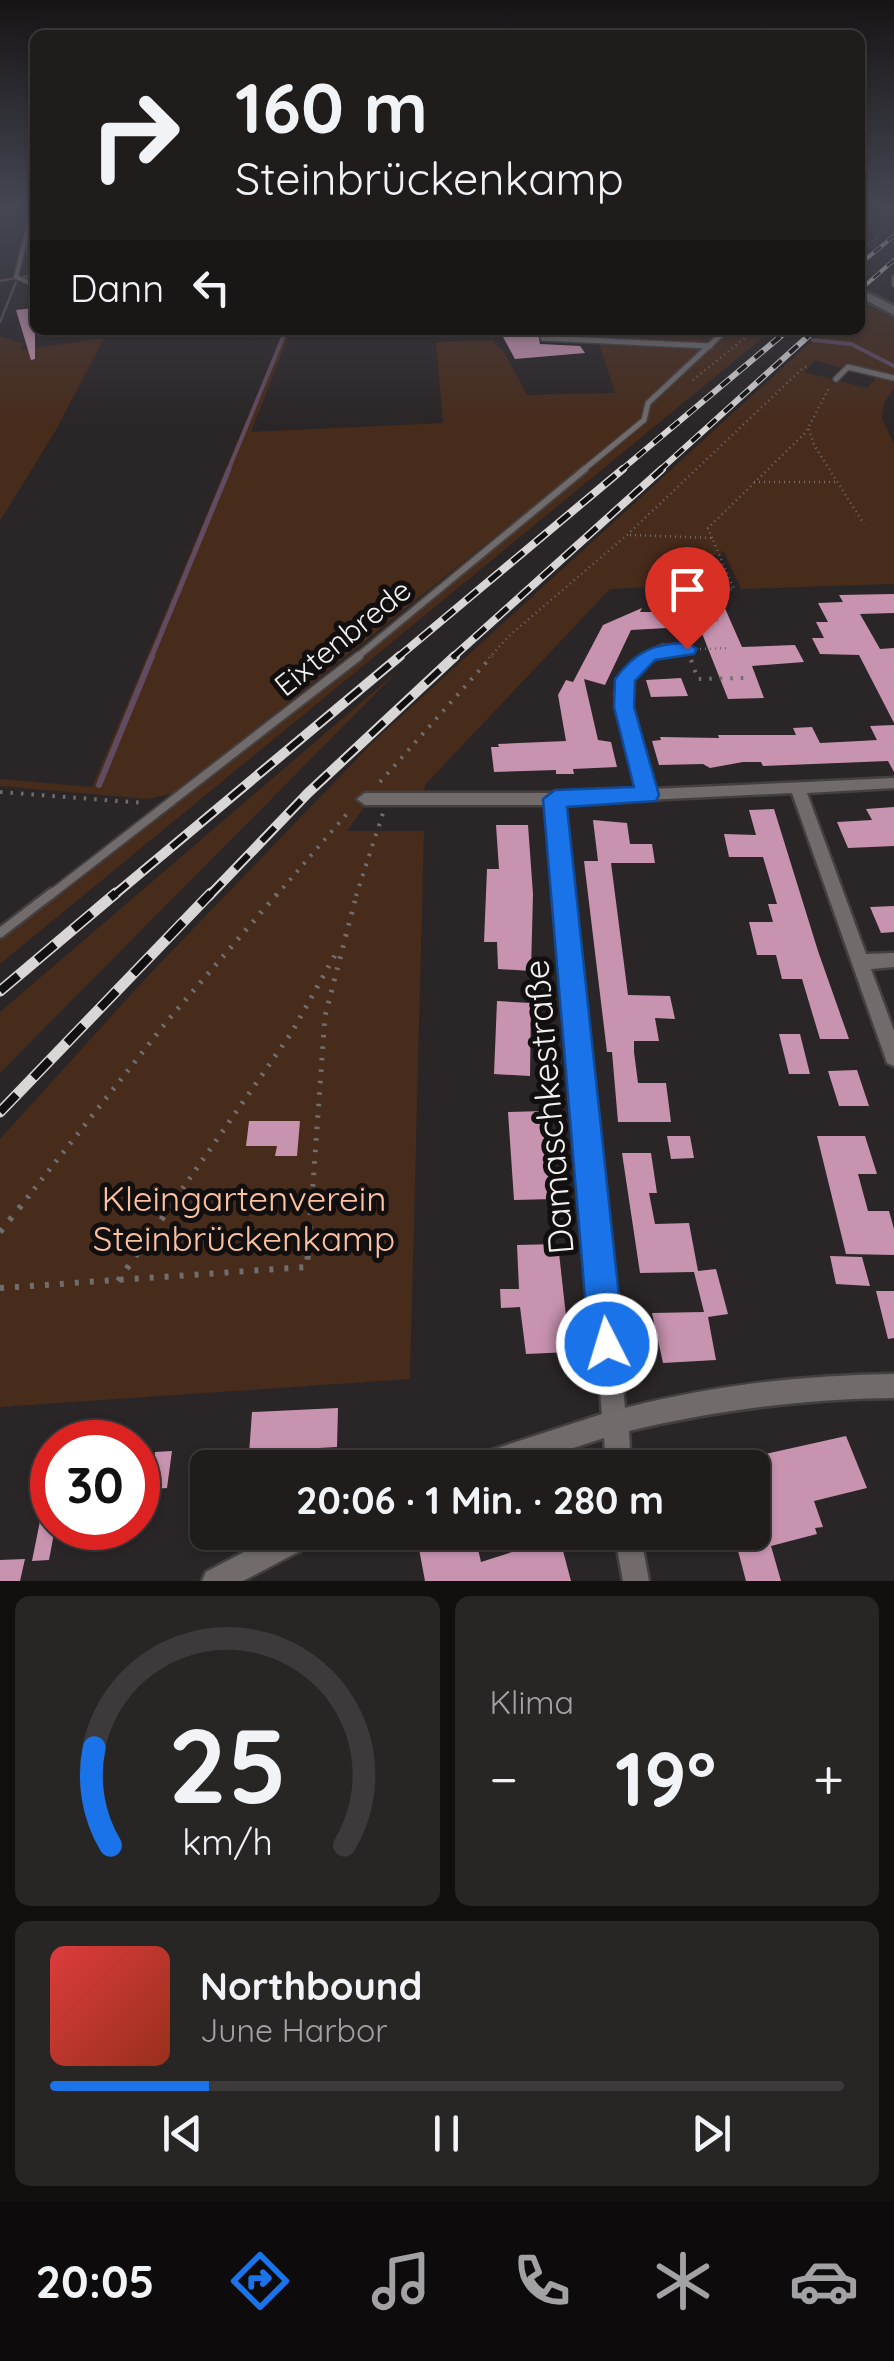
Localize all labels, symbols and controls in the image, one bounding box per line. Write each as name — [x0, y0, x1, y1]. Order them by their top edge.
text: 160 m — [235, 63, 428, 151]
icon: right — [70, 70, 200, 200]
text: Steinbrückenkamp — [235, 150, 624, 206]
icon: left — [184, 260, 239, 315]
text: Dann — [70, 264, 164, 312]
pin — [645, 547, 730, 650]
icon: arrive — [660, 562, 715, 617]
street label: Eixtenbrede — [266, 571, 418, 704]
street label: Damaschkestraße — [513, 958, 583, 1256]
park label: Kleingartenverein Steinbrückenkamp — [93, 1176, 395, 1260]
position arrow — [555, 1292, 659, 1396]
speed limit sign: 30 — [30, 1420, 160, 1550]
text: 20:06 · 1 Min. · 280 m — [296, 1476, 664, 1524]
text: Klima — [490, 1682, 574, 1722]
text: 25 — [168, 1699, 287, 1829]
text: 19° — [615, 1731, 716, 1825]
text: − — [490, 1744, 518, 1813]
text: + — [813, 1744, 844, 1813]
text: km/h — [182, 1819, 273, 1864]
text: Northbound — [200, 1962, 422, 2010]
text: June Harbor — [200, 2010, 388, 2050]
icon: previous — [155, 2106, 210, 2161]
icon: pause — [419, 2106, 474, 2161]
icon: next — [684, 2106, 739, 2161]
icon: directions — [225, 2246, 295, 2316]
icon: music — [366, 2246, 436, 2316]
icon: phone — [507, 2246, 577, 2316]
icon: climate — [648, 2246, 718, 2316]
icon: car — [789, 2246, 859, 2316]
text: 20:05 — [35, 2253, 154, 2309]

